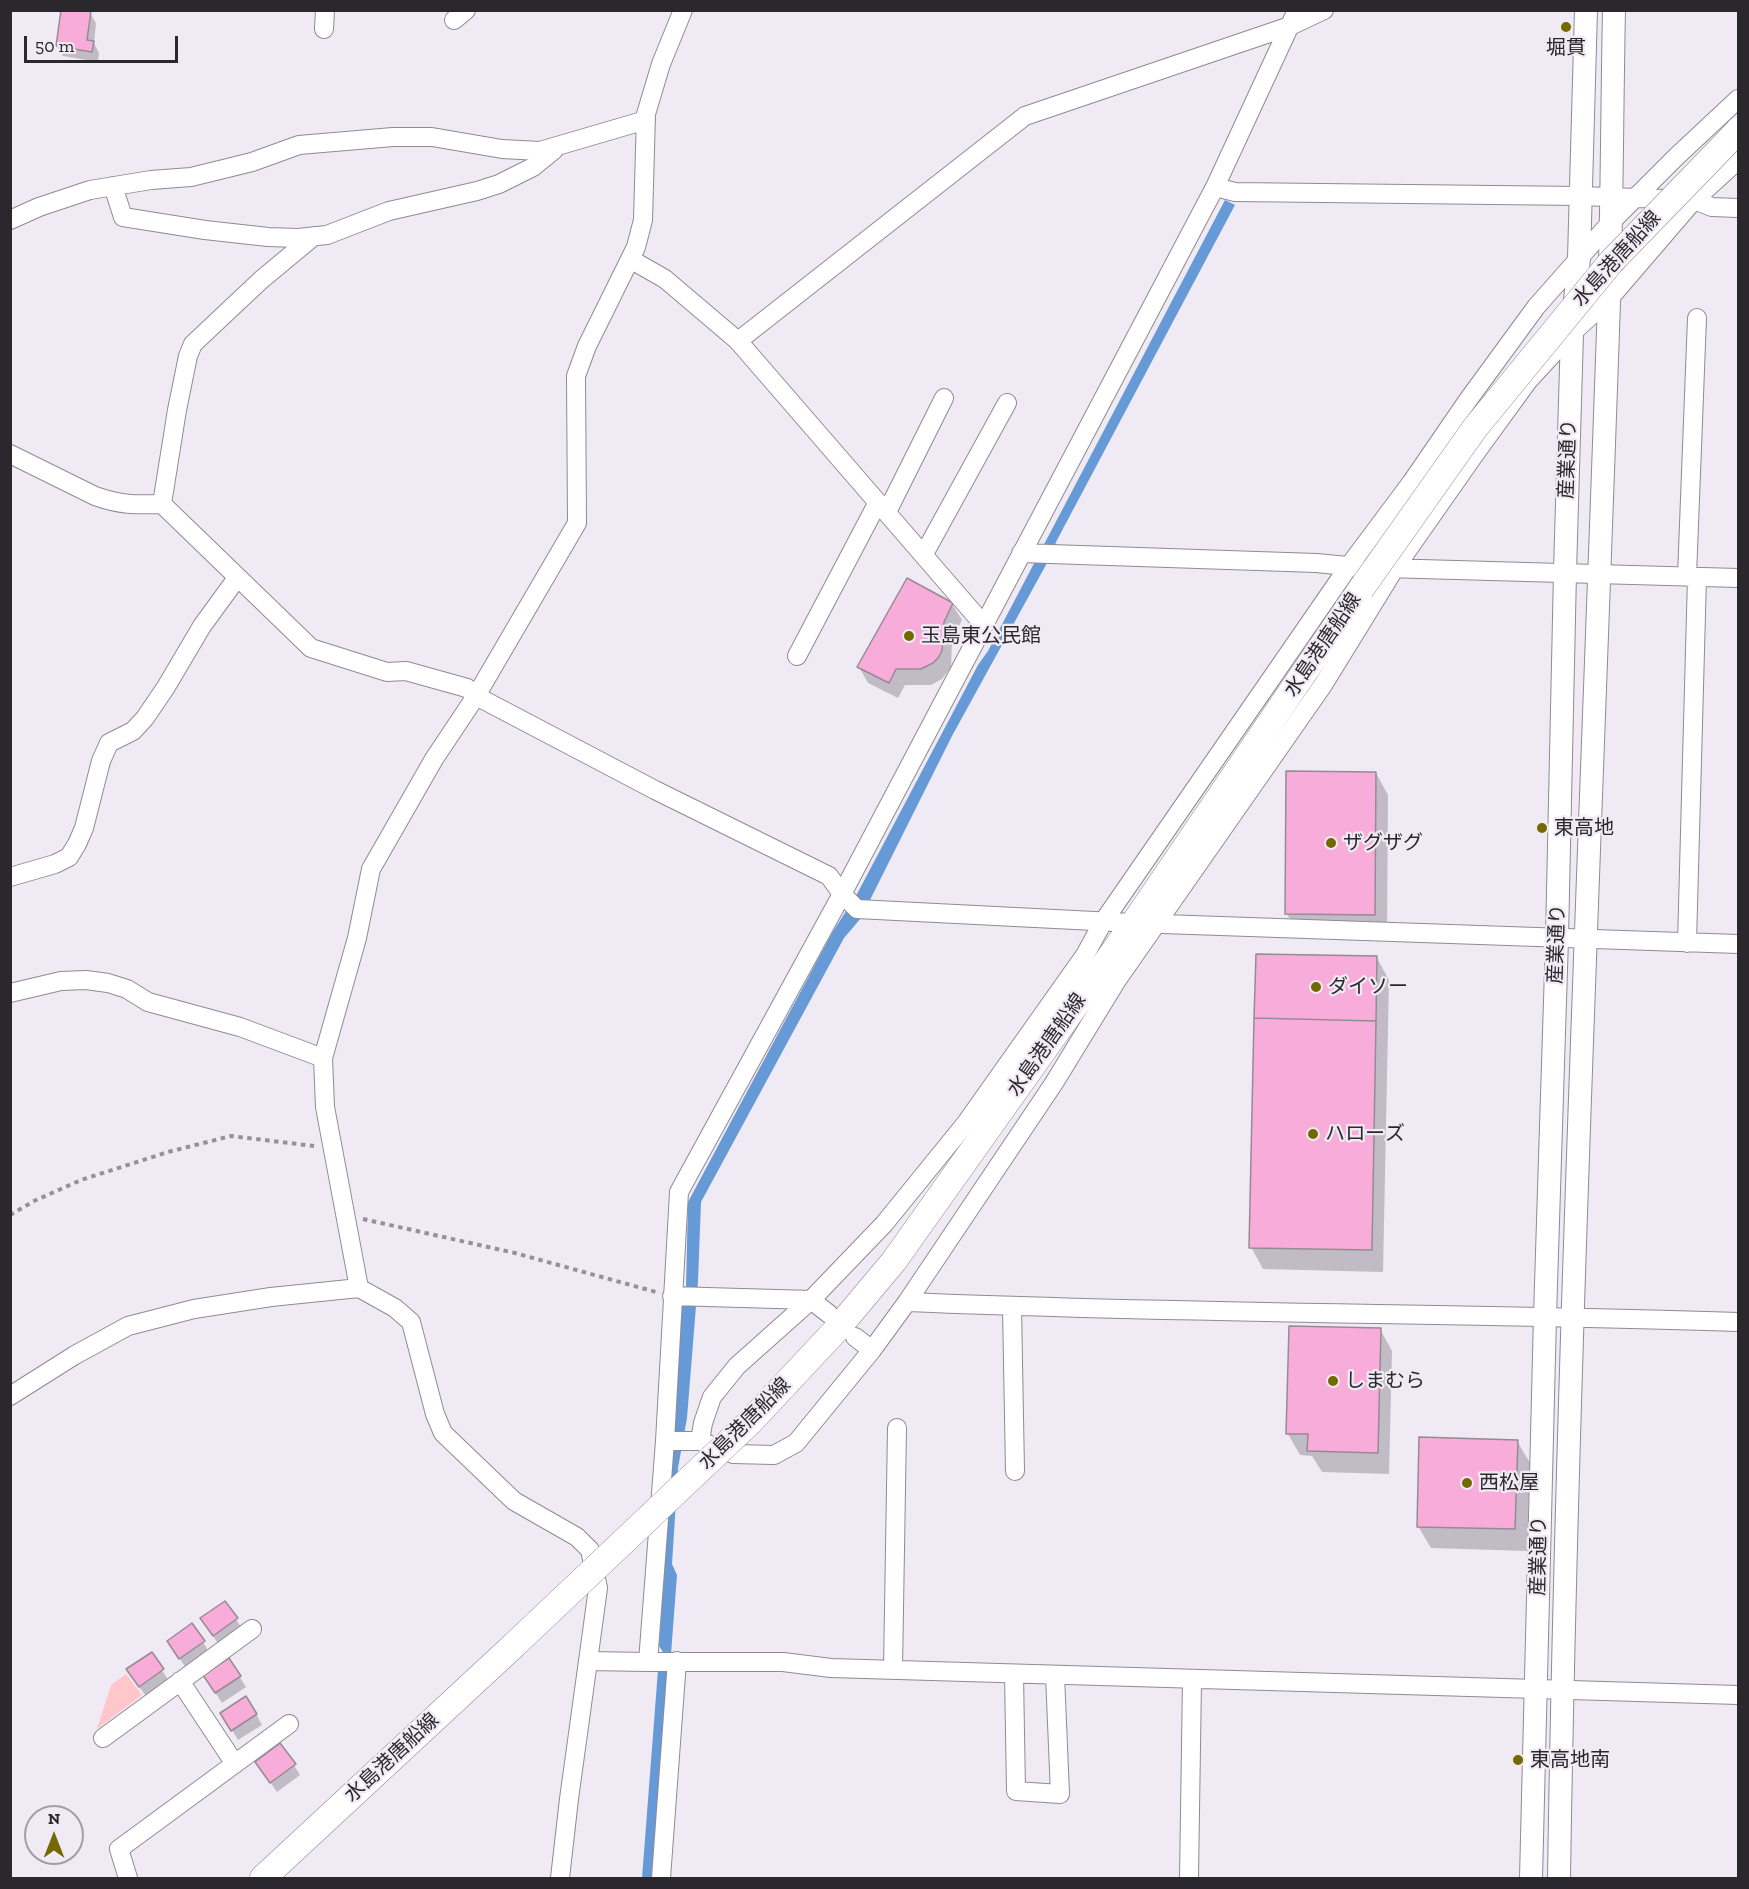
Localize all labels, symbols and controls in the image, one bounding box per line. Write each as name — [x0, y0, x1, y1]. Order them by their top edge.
marker: 堀貫 — [1559, 20, 1573, 34]
scale bar — [27, 24, 182, 62]
text: 50 m — [35, 35, 74, 57]
place label: 堀貫 — [1546, 36, 1586, 60]
street label: 水島港唐船線 — [1568, 206, 1666, 312]
street label: 産業通り — [1555, 419, 1581, 499]
street label: 水島港唐船線 — [1280, 589, 1366, 701]
place label: 玉島東公民館 — [921, 624, 1041, 648]
marker: 玉島東公民館 — [902, 629, 916, 643]
place label: 東高地 — [1554, 816, 1614, 840]
marker: 東高地 — [1535, 821, 1549, 835]
place label: ザグザグ — [1343, 831, 1423, 855]
marker: ザグザグ — [1324, 836, 1338, 850]
street label: 産業通り — [1544, 904, 1570, 984]
place label: ダイソー — [1328, 975, 1408, 999]
marker: ダイソー — [1309, 980, 1323, 994]
street label: 水島港唐船線 — [1003, 989, 1091, 1101]
place label: ハローズ — [1325, 1122, 1405, 1146]
marker: ハローズ — [1306, 1127, 1320, 1141]
place label: しまむら — [1345, 1369, 1425, 1393]
street label: 水島港唐船線 — [694, 1373, 796, 1475]
marker: しまむら — [1326, 1374, 1340, 1388]
place label: 西松屋 — [1479, 1471, 1539, 1495]
marker: 西松屋 — [1460, 1476, 1474, 1490]
street label: 産業通り — [1526, 1516, 1552, 1596]
street label: 水島港唐船線 — [340, 1708, 444, 1808]
place label: 東高地南 — [1530, 1748, 1610, 1772]
marker: 東高地南 — [1511, 1753, 1525, 1767]
north arrow — [24, 1805, 84, 1865]
text: N — [48, 1809, 60, 1828]

